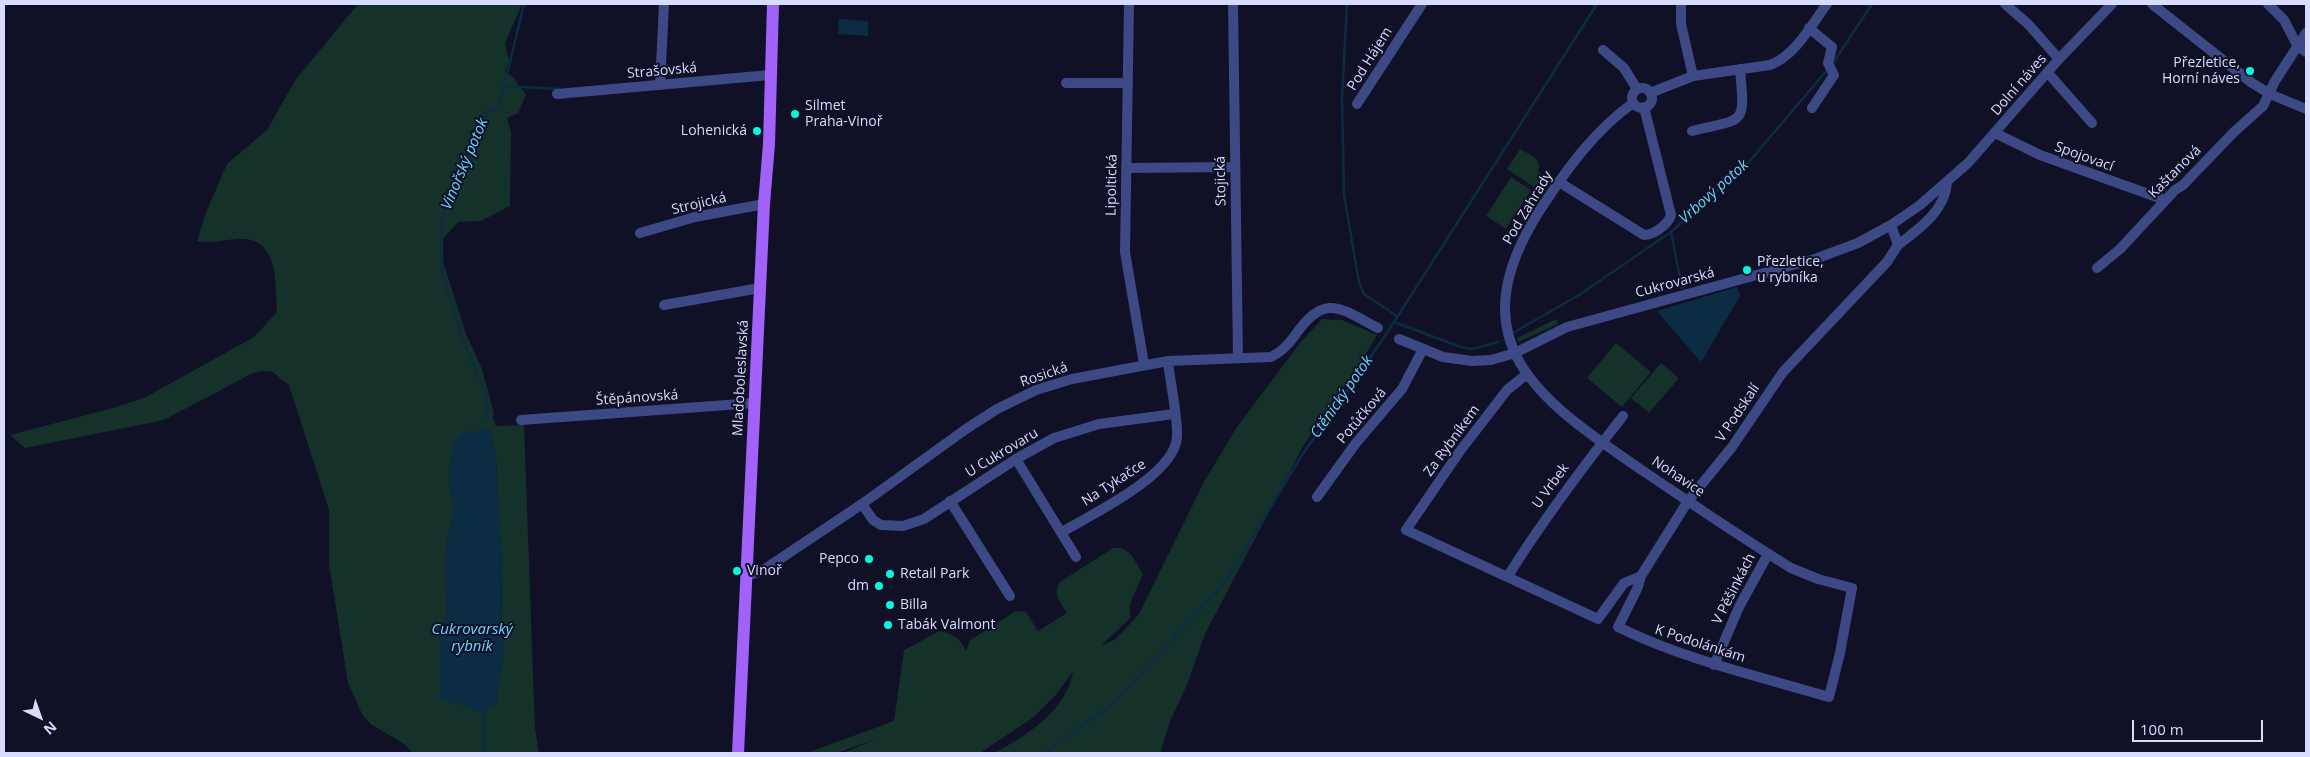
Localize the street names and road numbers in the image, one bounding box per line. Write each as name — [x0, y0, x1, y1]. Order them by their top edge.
street label: Pod Hájem — [1344, 24, 1396, 94]
street label: Dolní náves — [1988, 51, 2050, 119]
street label: Strašovská — [626, 60, 698, 82]
street label: Spojovací — [2052, 139, 2116, 175]
street label: Kaštanová — [2145, 142, 2205, 202]
street label: Lipoltická — [1103, 154, 1121, 216]
street label: Stojická — [1212, 156, 1230, 206]
street label: Pod Zahrady — [1500, 168, 1556, 248]
street label: Strojická — [670, 190, 728, 218]
street label: Cukrovarská — [1634, 264, 1716, 302]
street label: Mladoboleslavská — [730, 320, 752, 436]
street label: Rosická — [1018, 359, 1070, 391]
street label: V Podskalí — [1713, 381, 1763, 445]
street label: Potůčková — [1334, 385, 1390, 447]
street label: Štěpánovská — [595, 387, 679, 409]
street label: Za Rybníkem — [1421, 402, 1483, 480]
street label: U Cukrovaru — [963, 425, 1041, 481]
street label: Nohavice — [1648, 453, 1708, 501]
street label: Na Tykačce — [1079, 456, 1149, 510]
street label: U Vrbek — [1529, 460, 1573, 512]
street label: V Pěšinkách — [1709, 551, 1759, 627]
street label: K Podolánkám — [1653, 621, 1747, 667]

